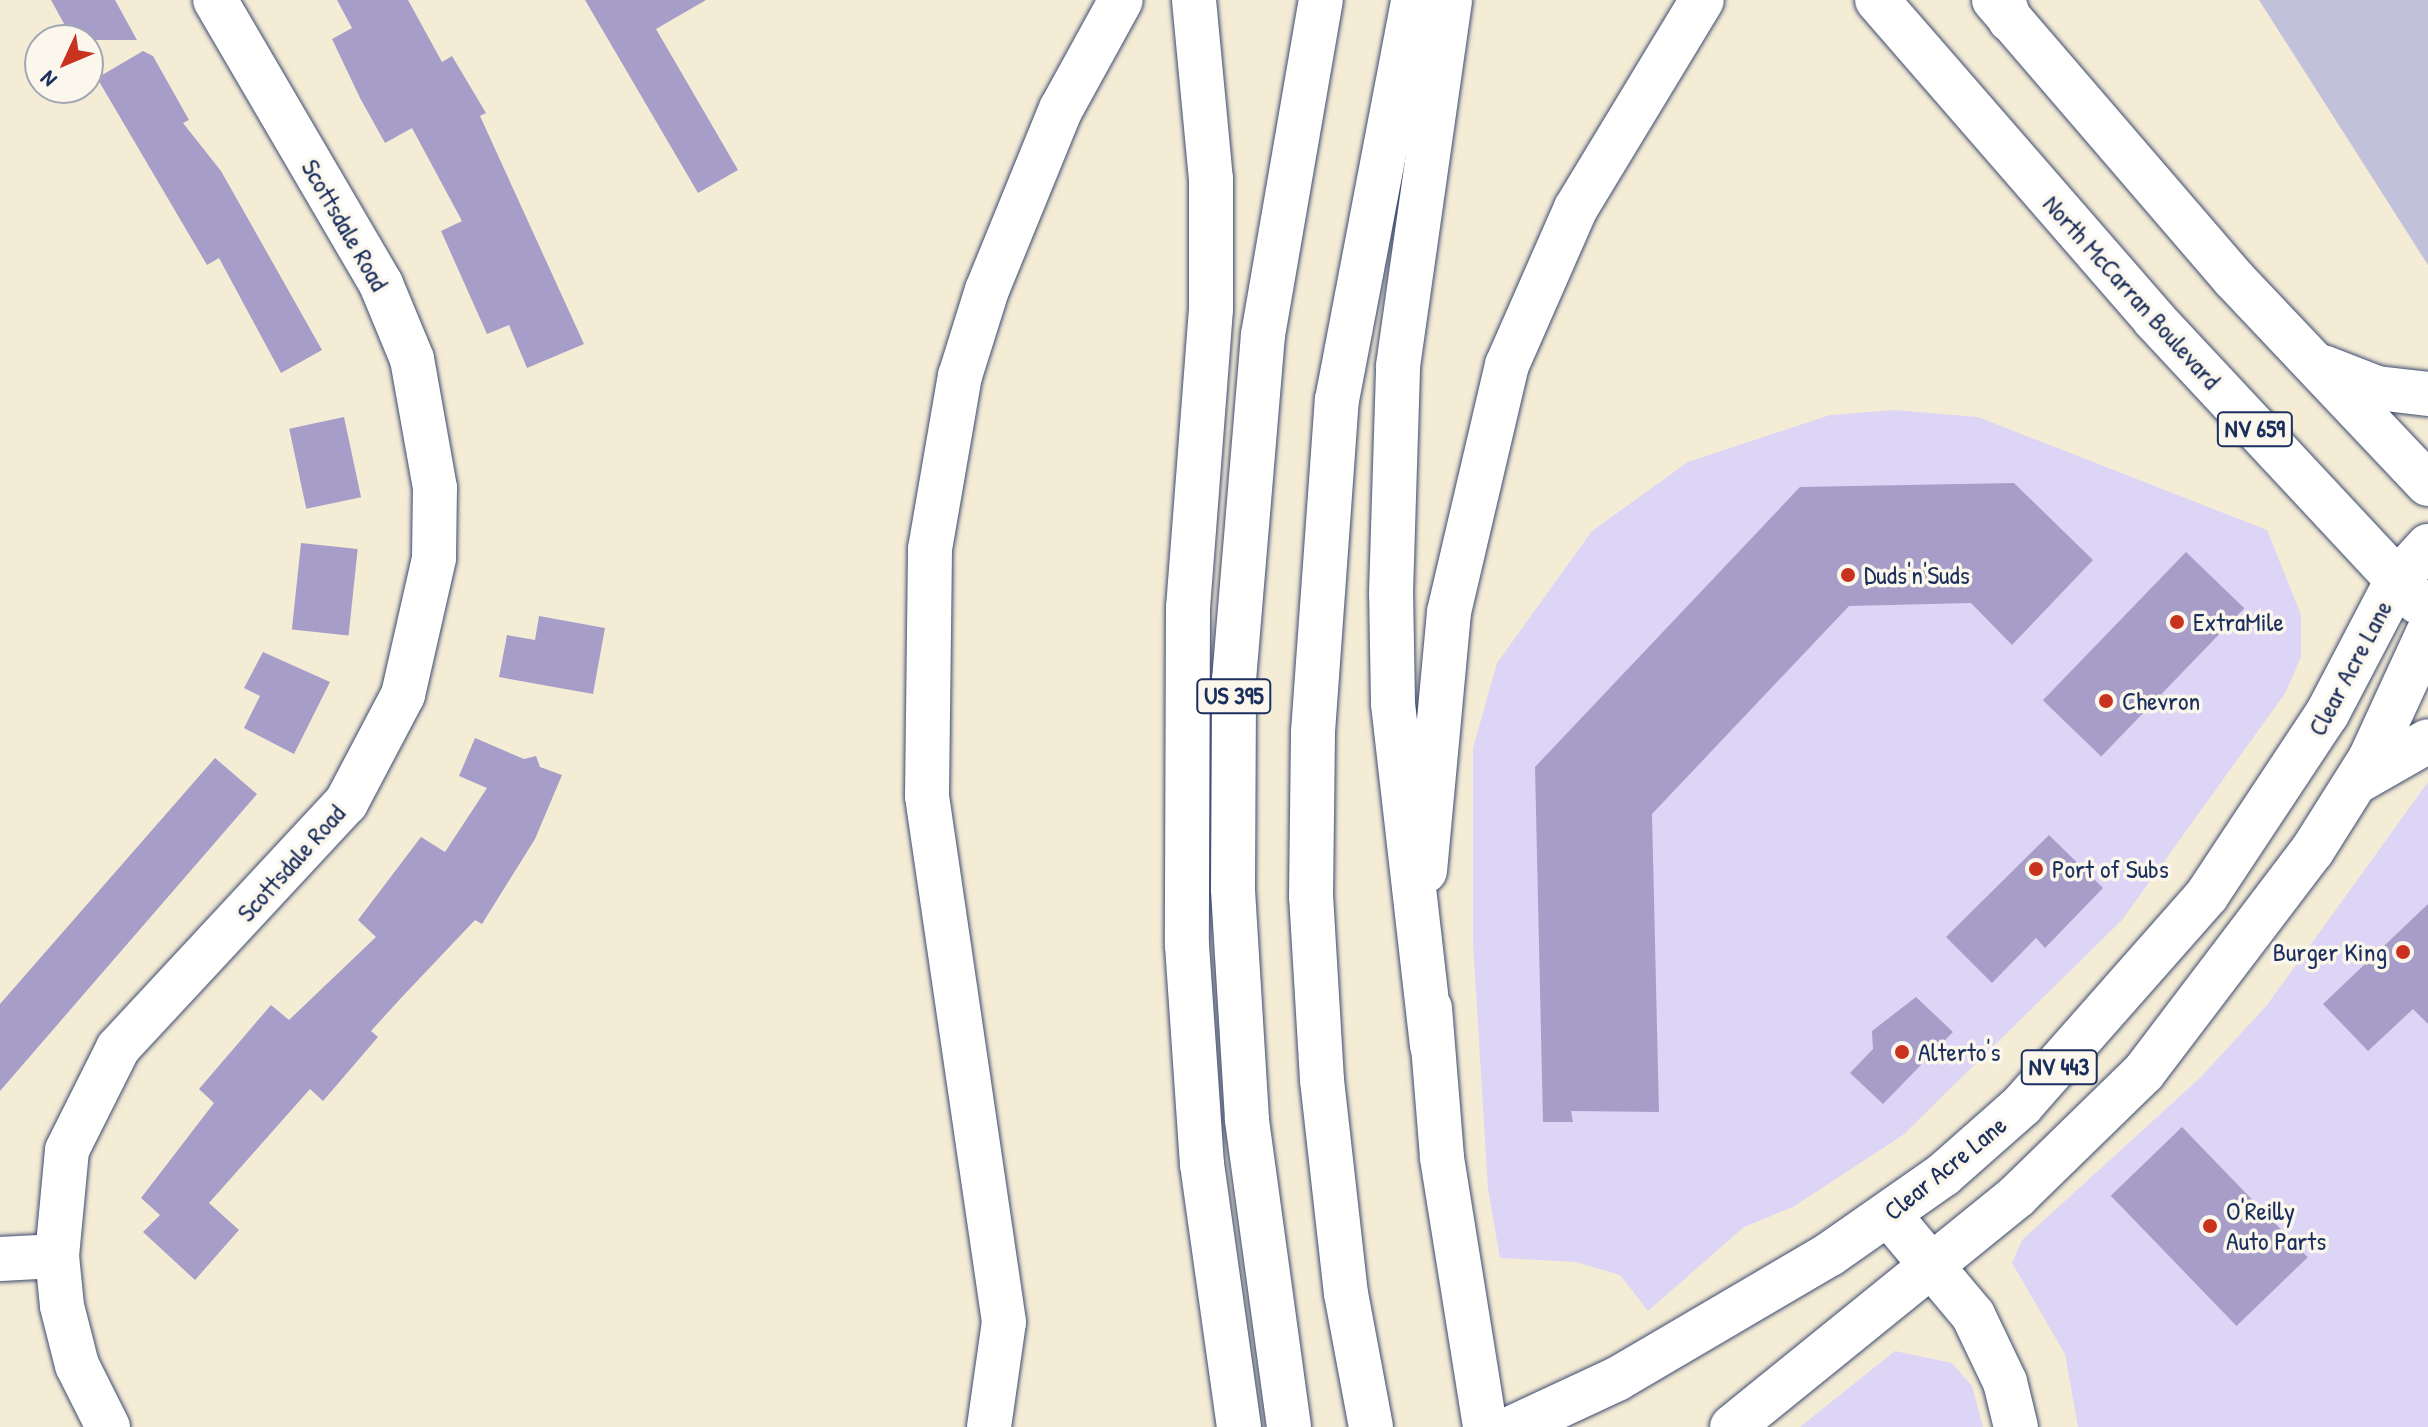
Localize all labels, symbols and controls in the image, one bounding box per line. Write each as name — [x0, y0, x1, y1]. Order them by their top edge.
north arrow — [24, 24, 104, 104]
text: N — [33, 65, 63, 94]
street label: Scottsdale Road — [295, 154, 395, 296]
street label: North McCarran Boulevard — [2037, 189, 2227, 395]
road number: NV 659 — [2215, 409, 2295, 449]
place label: Duds'n'Suds — [1864, 559, 1970, 591]
marker: Duds'n'Suds — [1839, 566, 1857, 584]
street label: Clear Acre Lane — [2301, 595, 2399, 741]
place label: ExtraMile — [2193, 606, 2284, 638]
marker: ExtraMile — [2168, 613, 2186, 631]
road number: US 395 — [1196, 676, 1272, 716]
place label: Chevron — [2122, 685, 2200, 717]
marker: Chevron — [2097, 692, 2115, 710]
street label: Scottsdale Road — [230, 798, 352, 928]
place label: Port of Subs — [2052, 853, 2169, 885]
marker: Port of Subs — [2027, 860, 2045, 878]
place label: Burger King — [2273, 936, 2387, 968]
marker: Burger King — [2394, 943, 2412, 961]
place label: Alterto's — [1918, 1036, 2001, 1068]
marker: Alterto's — [1893, 1043, 1911, 1061]
road number: NV 443 — [2019, 1047, 2099, 1087]
street label: Clear Acre Lane — [1877, 1109, 2013, 1227]
place label: O'Reilly Auto Parts — [2226, 1195, 2326, 1256]
marker: O'Reilly Auto Parts — [2201, 1217, 2219, 1235]

